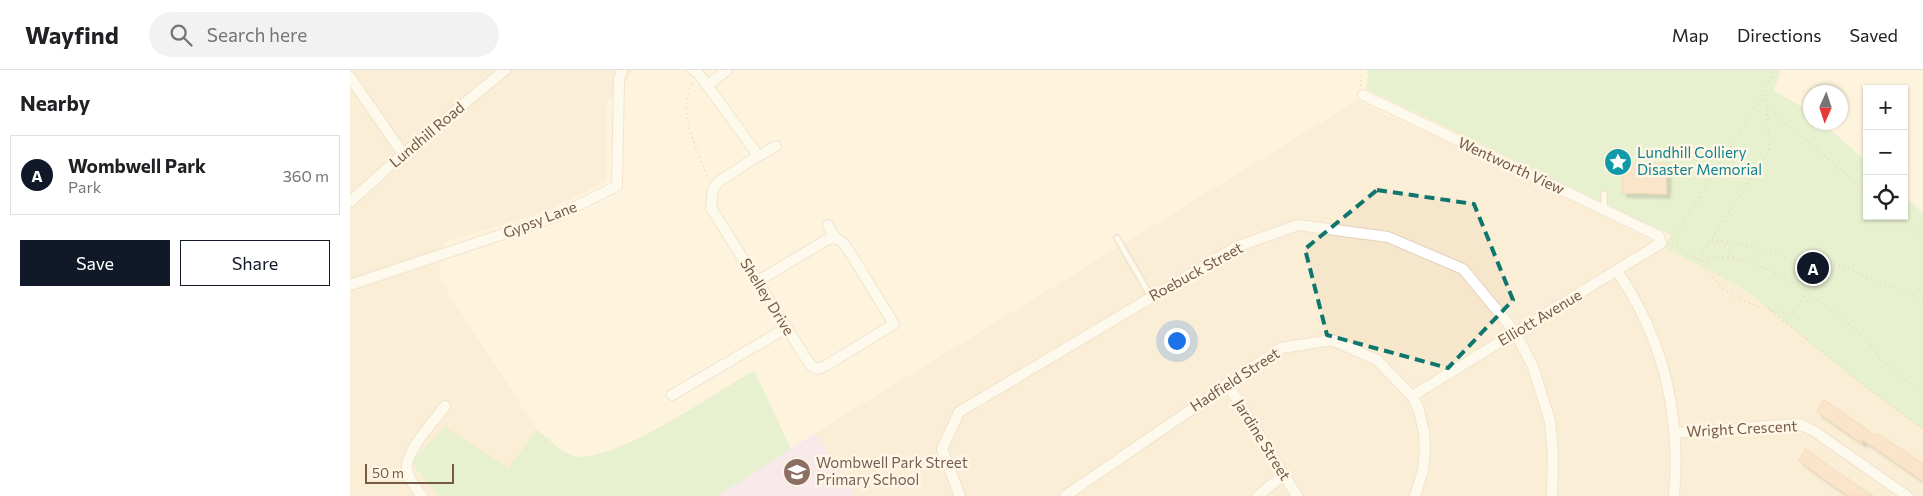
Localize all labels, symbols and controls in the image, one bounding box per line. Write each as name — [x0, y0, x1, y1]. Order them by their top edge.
search box — [149, 12, 499, 57]
text: Wayfind — [25, 20, 119, 49]
icon: search — [167, 21, 195, 49]
text: Search here — [207, 23, 307, 46]
text: Map — [1672, 24, 1709, 46]
text: Directions — [1737, 24, 1821, 46]
text: Saved — [1849, 24, 1898, 46]
north arrow — [1803, 85, 1848, 130]
map controls — [1863, 85, 1908, 220]
button: + — [1863, 85, 1908, 130]
text: Nearby — [20, 90, 90, 115]
street label: Lundhill Road — [385, 98, 467, 171]
button: − — [1863, 130, 1908, 175]
street label: Wentworth View — [1455, 133, 1567, 198]
place label: Lundhill Colliery Disaster Memorial — [1637, 143, 1762, 178]
place icon: Lundhill Colliery Disaster Memorial — [1603, 147, 1633, 177]
text: Wombwell Park — [68, 154, 206, 177]
text: A — [31, 166, 43, 185]
text: 360 m — [283, 166, 329, 185]
button: locate — [1863, 175, 1908, 220]
text: Park — [68, 177, 101, 196]
street label: Gypsy Lane — [500, 197, 579, 241]
street label: Roebuck Street — [1145, 238, 1246, 304]
button: Save — [20, 240, 170, 286]
button: Share — [180, 240, 330, 286]
pin: A — [1797, 249, 1829, 287]
street label: Shelley Drive — [737, 255, 799, 338]
street label: Elliott Avenue — [1494, 285, 1585, 349]
your location — [1164, 328, 1190, 354]
street label: Hadfield Street — [1186, 344, 1283, 415]
street label: Jardine Street — [1231, 396, 1295, 483]
street label: Wright Crescent — [1686, 416, 1798, 440]
place label: Wombwell Park Street Primary School — [816, 453, 968, 488]
school or university icon: Wombwell Park Street Primary School — [782, 457, 812, 487]
scale bar — [365, 461, 454, 484]
text: 50 m — [372, 464, 404, 481]

